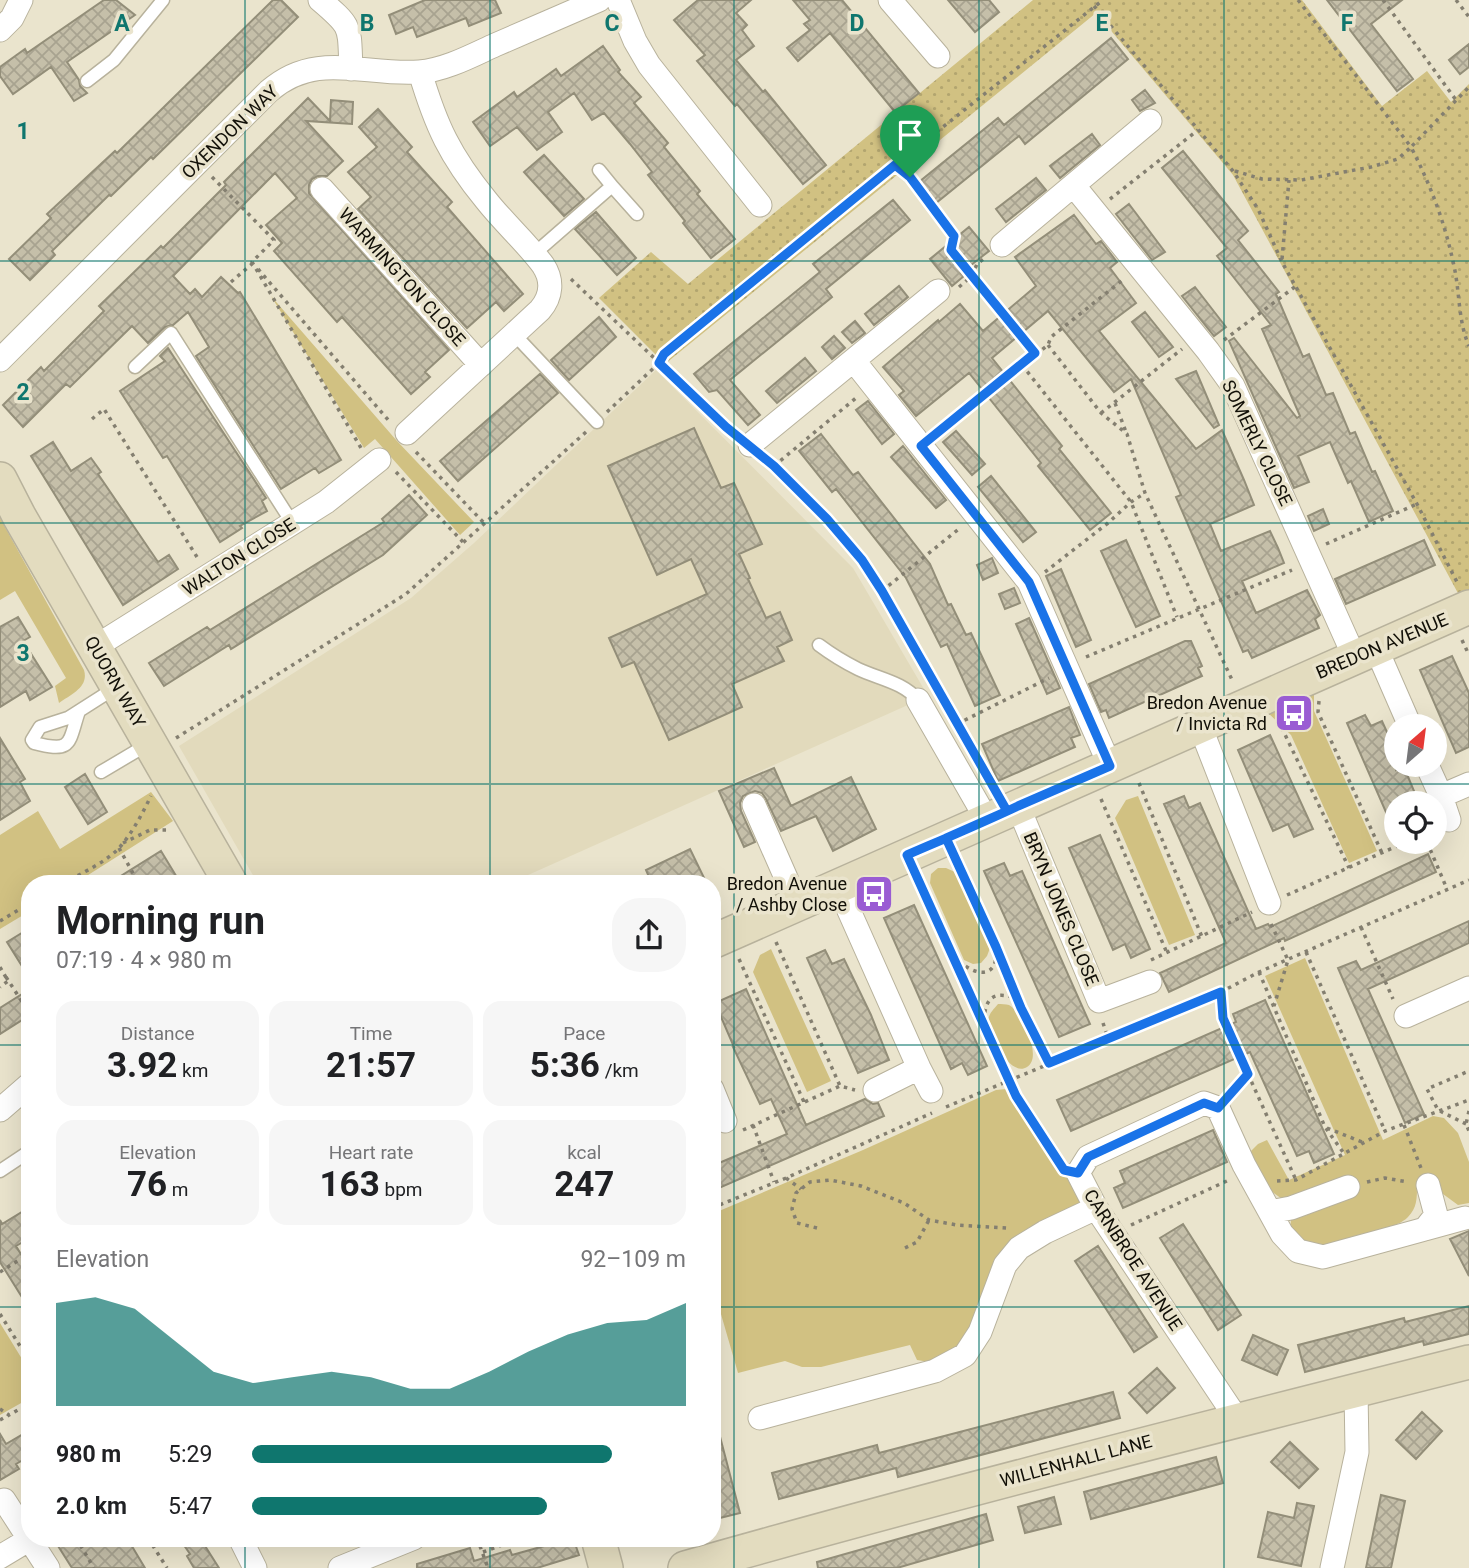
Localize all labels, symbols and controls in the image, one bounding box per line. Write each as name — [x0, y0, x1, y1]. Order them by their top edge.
text: A — [114, 10, 130, 37]
text: B — [360, 10, 374, 37]
text: C — [604, 10, 620, 37]
text: D — [850, 10, 864, 37]
text: E — [1096, 10, 1109, 37]
text: F — [1341, 10, 1354, 37]
street label: OXENDON WAY — [177, 80, 282, 183]
pin — [880, 105, 940, 177]
icon: arrive — [891, 116, 929, 154]
text: 1 — [16, 118, 30, 145]
street label: WARMINGTON CLOSE — [335, 203, 470, 350]
street label: SOMERLY CLOSE — [1218, 377, 1297, 509]
text: 2 — [16, 379, 30, 406]
street label: WALTON CLOSE — [178, 514, 299, 600]
street label: BREDON AVENUE — [1313, 608, 1451, 683]
street label: QUORN WAY — [81, 632, 150, 731]
text: 3 — [16, 640, 30, 667]
place label: Bredon Avenue / Invicta Rd — [1147, 692, 1267, 734]
bus stop icon: Bredon Avenue / Invicta Rd — [1273, 692, 1315, 734]
north arrow — [1384, 714, 1447, 777]
map controls — [1384, 714, 1447, 854]
button: locate — [1384, 791, 1447, 854]
street label: BRYN JONES CLOSE — [1020, 829, 1103, 989]
place label: Bredon Avenue / Ashby Close — [727, 873, 847, 915]
bus stop icon: Bredon Avenue / Ashby Close — [853, 873, 895, 915]
button: share — [612, 898, 686, 972]
text: Morning run — [56, 899, 265, 943]
text: 07:19 · 4 × 980 m — [56, 947, 232, 974]
text: Distance — [121, 1022, 195, 1045]
text: Time — [350, 1022, 392, 1045]
text: Pace — [563, 1022, 605, 1045]
text: 3.92 — [107, 1045, 177, 1086]
text: 21:57 — [326, 1045, 416, 1086]
text: 5:36 — [530, 1045, 600, 1086]
text: km — [177, 1059, 208, 1082]
text: /km — [600, 1059, 639, 1082]
text: Elevation — [119, 1141, 196, 1164]
text: Heart rate — [329, 1141, 413, 1164]
text: kcal — [567, 1141, 602, 1164]
text: 76 — [127, 1164, 167, 1205]
text: 163 — [320, 1164, 380, 1205]
text: 247 — [554, 1164, 614, 1205]
text: m — [167, 1178, 188, 1201]
text: bpm — [380, 1178, 422, 1201]
street label: CARNBROE AVENUE — [1080, 1185, 1187, 1334]
text: Elevation — [56, 1246, 149, 1273]
text: 92–109 m — [580, 1246, 686, 1273]
street label: WILLENHALL LANE — [998, 1430, 1154, 1491]
text: 980 m — [56, 1441, 121, 1468]
text: 5:29 — [168, 1441, 212, 1468]
text: 2.0 km — [56, 1493, 127, 1520]
text: 5:47 — [168, 1493, 212, 1520]

